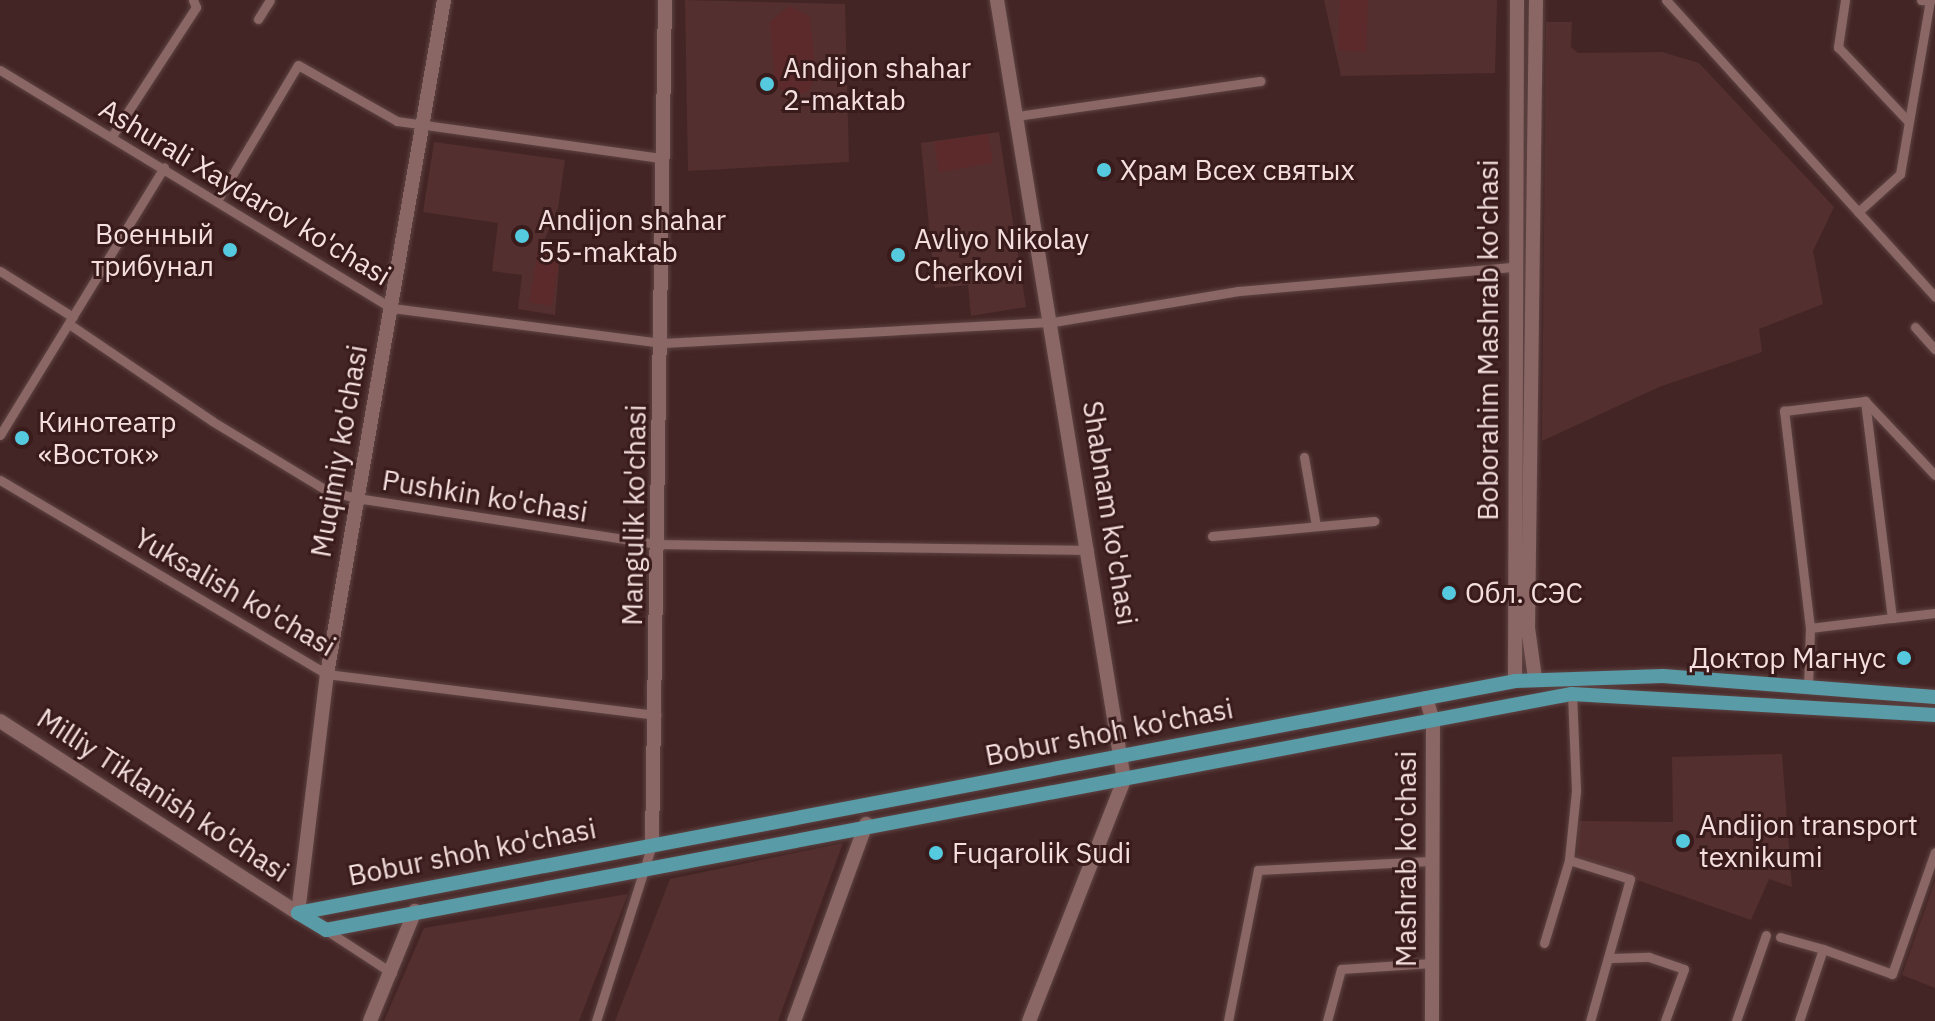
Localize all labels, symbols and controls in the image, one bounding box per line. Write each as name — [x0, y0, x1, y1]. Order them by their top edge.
place label: Andijon shahar 2-maktab — [783, 51, 971, 117]
marker: Andijon shahar 2-maktab — [758, 75, 776, 93]
street label: Ashurali Xaydarov ko'chasi — [93, 92, 397, 292]
place label: Храм Всех святых — [1120, 153, 1355, 187]
street label: Boborahim Mashrab ko'chasi — [1471, 159, 1505, 521]
marker: Храм Всех святых — [1095, 161, 1113, 179]
place label: Andijon shahar 55-maktab — [538, 203, 726, 269]
place label: Военный трибунал — [91, 217, 214, 283]
place label: Avliyo Nikolay Cherkovi — [914, 222, 1089, 288]
marker: Andijon shahar 55-maktab — [513, 227, 531, 245]
marker: Военный трибунал — [221, 241, 239, 259]
marker: Avliyo Nikolay Cherkovi — [889, 246, 907, 264]
street label: Muqimiy ko'chasi — [304, 342, 374, 560]
street label: Shabnam ko'chasi — [1076, 399, 1144, 627]
street label: Mangulik ko'chasi — [615, 404, 653, 626]
place label: Кинотеатр «Восток» — [38, 405, 177, 471]
marker: Кинотеатр «Восток» — [13, 429, 31, 447]
street label: Pushkin ko'chasi — [380, 463, 590, 529]
street label: Yuksalish ko'chasi — [128, 521, 342, 663]
place label: Обл. СЭС — [1465, 576, 1583, 610]
marker: Обл. СЭС — [1440, 584, 1458, 602]
place label: Доктор Магнус — [1689, 641, 1886, 675]
marker: Доктор Магнус — [1893, 647, 1915, 669]
street label: Bobur shoh ko'chasi — [982, 691, 1236, 773]
street label: Milliy Tiklanish ko'chasi — [31, 701, 295, 889]
street label: Mashrab ko'chasi — [1389, 751, 1423, 967]
place label: Andijon transport texnikumi — [1699, 808, 1918, 874]
street label: Bobur shoh ko'chasi — [345, 811, 599, 893]
marker: Andijon transport texnikumi — [1674, 832, 1692, 850]
place label: Fuqarolik Sudi — [952, 836, 1131, 870]
marker: Fuqarolik Sudi — [927, 844, 945, 862]

